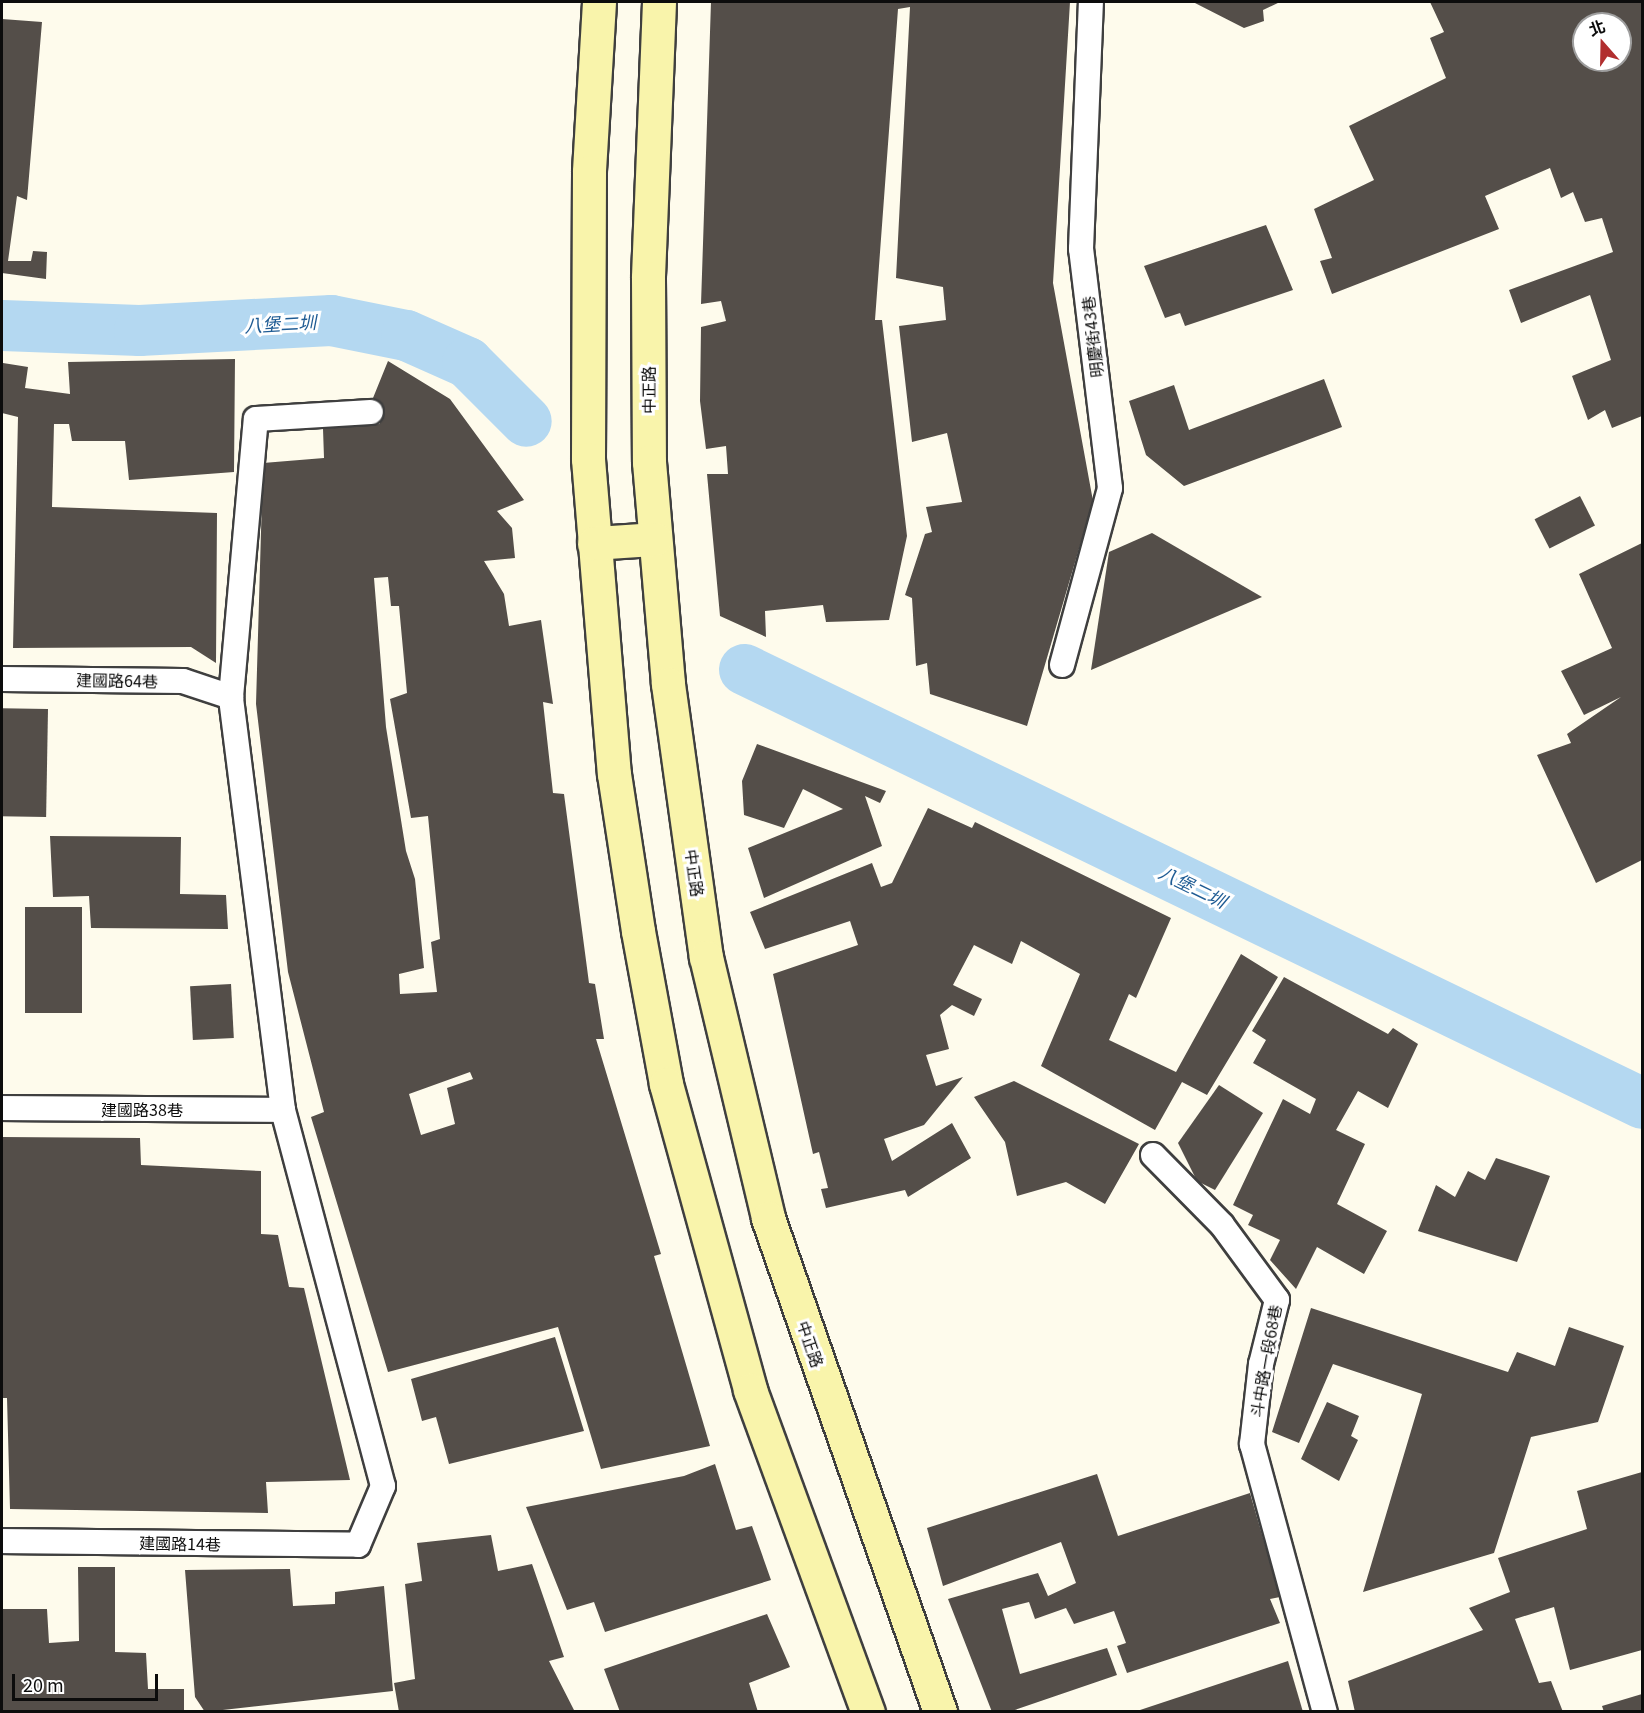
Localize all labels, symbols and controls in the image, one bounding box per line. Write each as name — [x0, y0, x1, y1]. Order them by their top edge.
north arrow — [1572, 12, 1632, 72]
text: 北 — [1585, 13, 1608, 41]
street label: 明慶街43巷 — [1077, 295, 1107, 379]
water label: 八堡二圳 — [243, 310, 317, 336]
street label: 中正路 — [638, 366, 658, 414]
street label: 建國路64巷 — [76, 670, 158, 690]
street label: 中正路 — [682, 848, 708, 898]
water label: 八堡二圳 — [1156, 861, 1230, 911]
street label: 建國路38巷 — [101, 1099, 183, 1119]
street label: 斗中路一段68巷 — [1246, 1303, 1284, 1419]
street label: 中正路 — [794, 1318, 828, 1370]
street label: 建國路14巷 — [139, 1533, 221, 1553]
scale bar — [15, 1662, 160, 1700]
text: 20 m — [23, 1671, 64, 1697]

